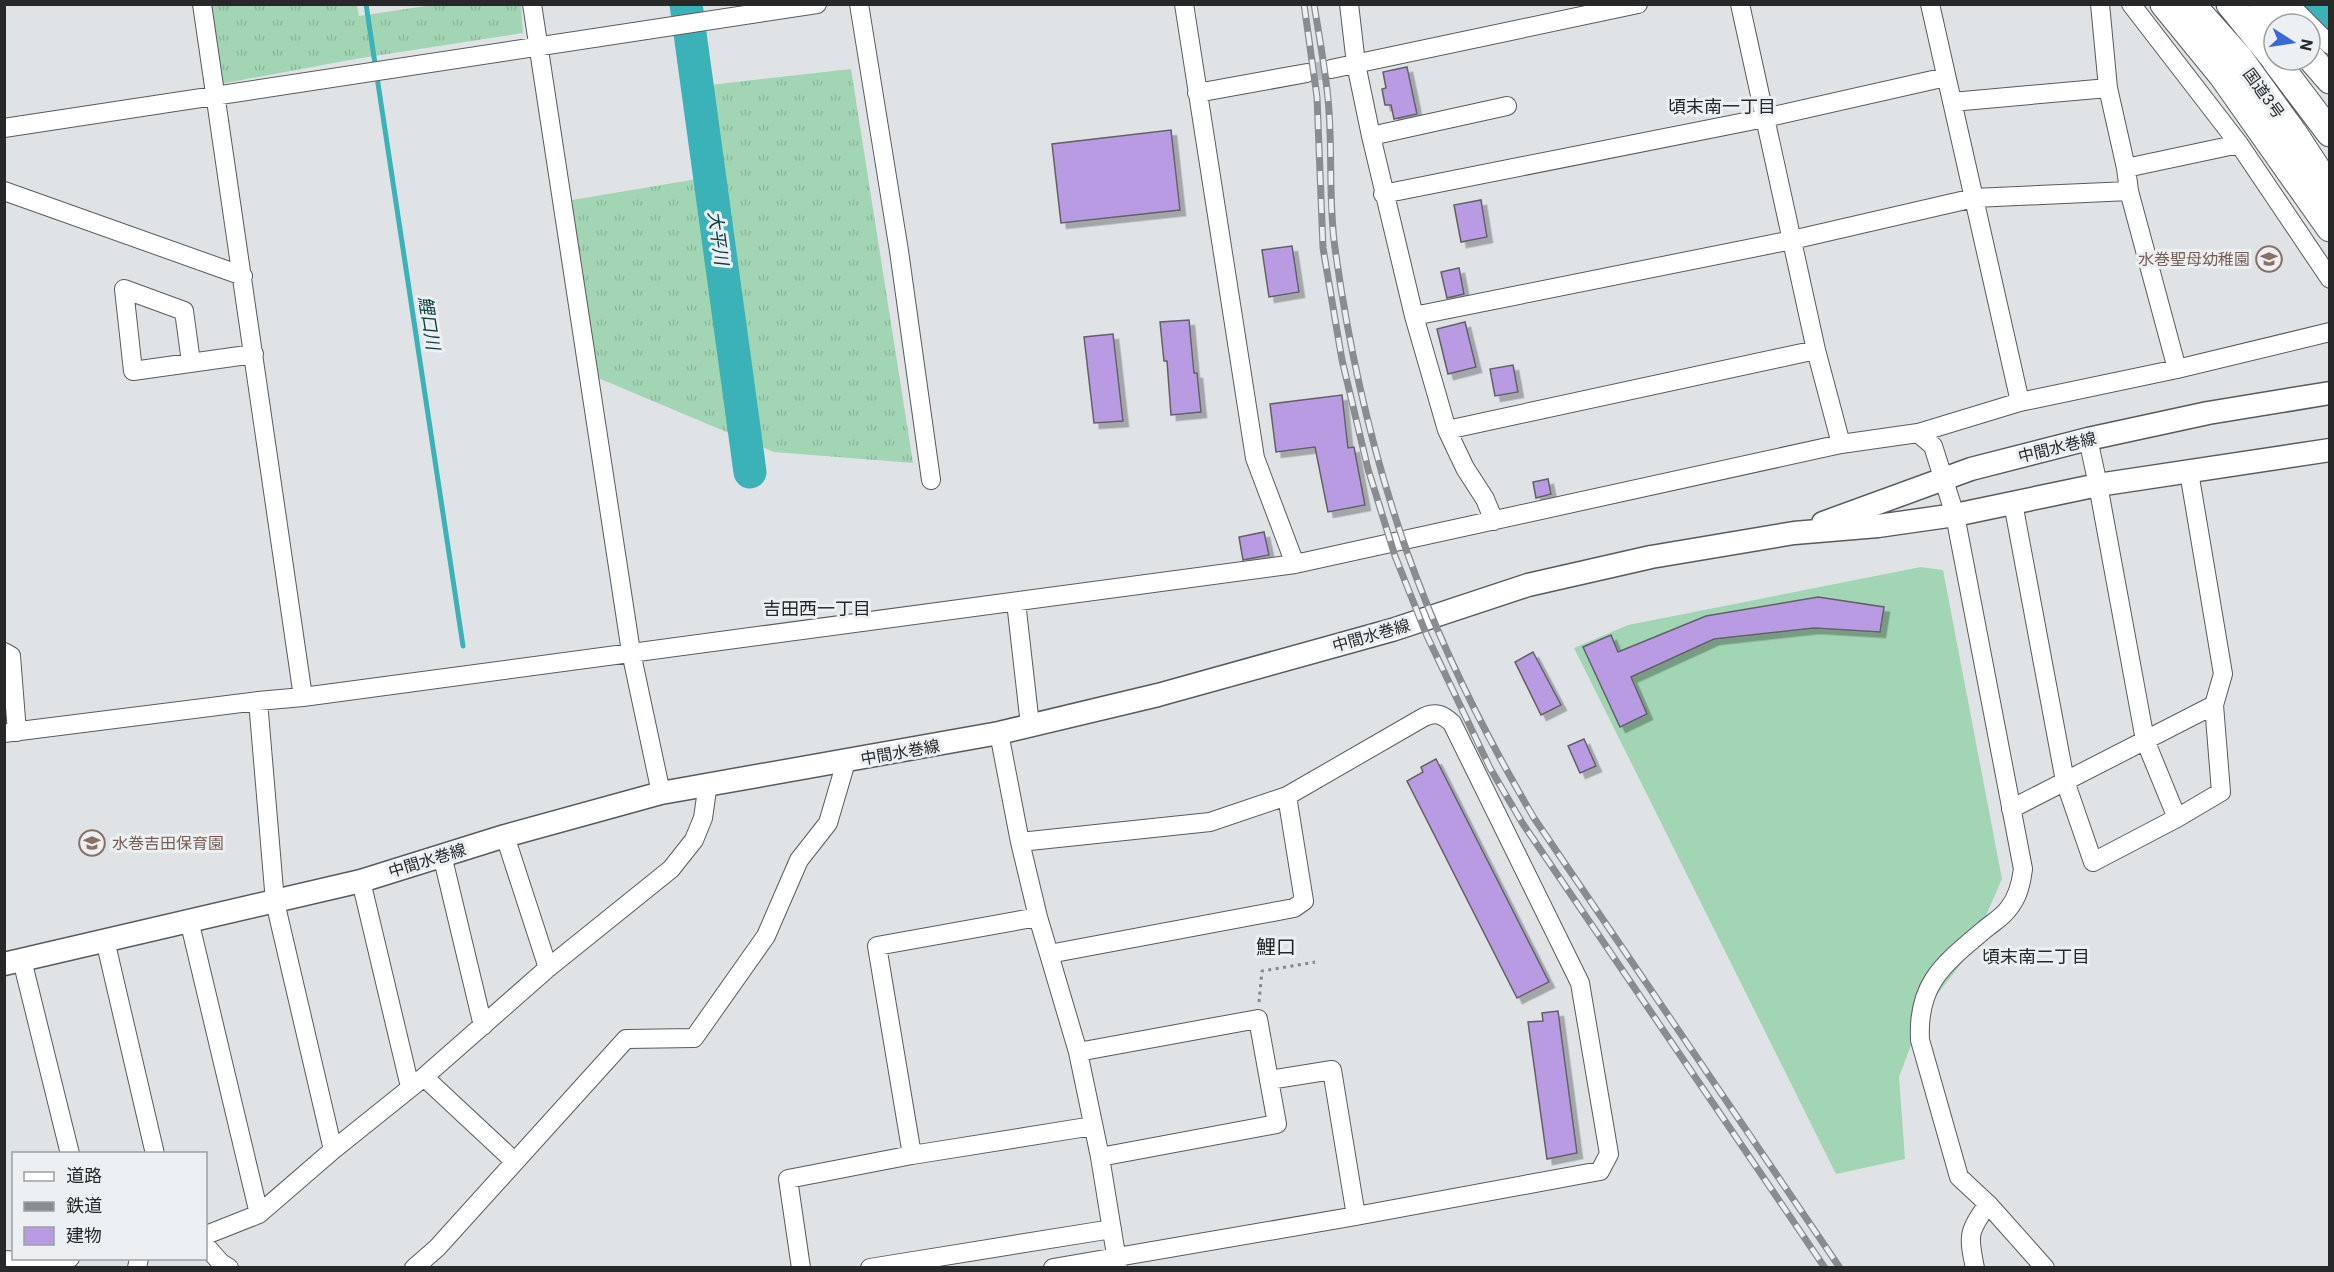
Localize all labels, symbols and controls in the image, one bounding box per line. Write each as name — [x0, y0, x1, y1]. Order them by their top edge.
north arrow — [2262, 12, 2322, 72]
text: N — [2296, 38, 2317, 53]
street label: 国道3号 — [2239, 65, 2288, 122]
district label: 頃末南一丁目 — [1668, 96, 1776, 117]
water label: 大平川 — [704, 210, 733, 268]
school or university icon: 水巻聖母幼稚園 — [2254, 244, 2284, 274]
place label: 水巻聖母幼稚園 — [2138, 250, 2250, 269]
water label: 鯉口川 — [415, 295, 444, 353]
street label: 中間水巻線 — [2016, 429, 2098, 466]
district label: 吉田西一丁目 — [763, 598, 871, 619]
street label: 中間水巻線 — [1330, 615, 1412, 656]
street label: 中間水巻線 — [859, 736, 941, 769]
school or university icon: 水巻吉田保育園 — [77, 828, 107, 858]
place label: 水巻吉田保育園 — [112, 834, 224, 853]
street label: 中間水巻線 — [386, 840, 468, 881]
district label: 鯉口 — [1256, 935, 1296, 959]
district label: 頃末南二丁目 — [1982, 946, 2090, 967]
legend — [12, 1152, 207, 1260]
text: 道路 — [66, 1165, 102, 1186]
text: 鉄道 — [66, 1195, 102, 1216]
text: 建物 — [66, 1225, 102, 1246]

